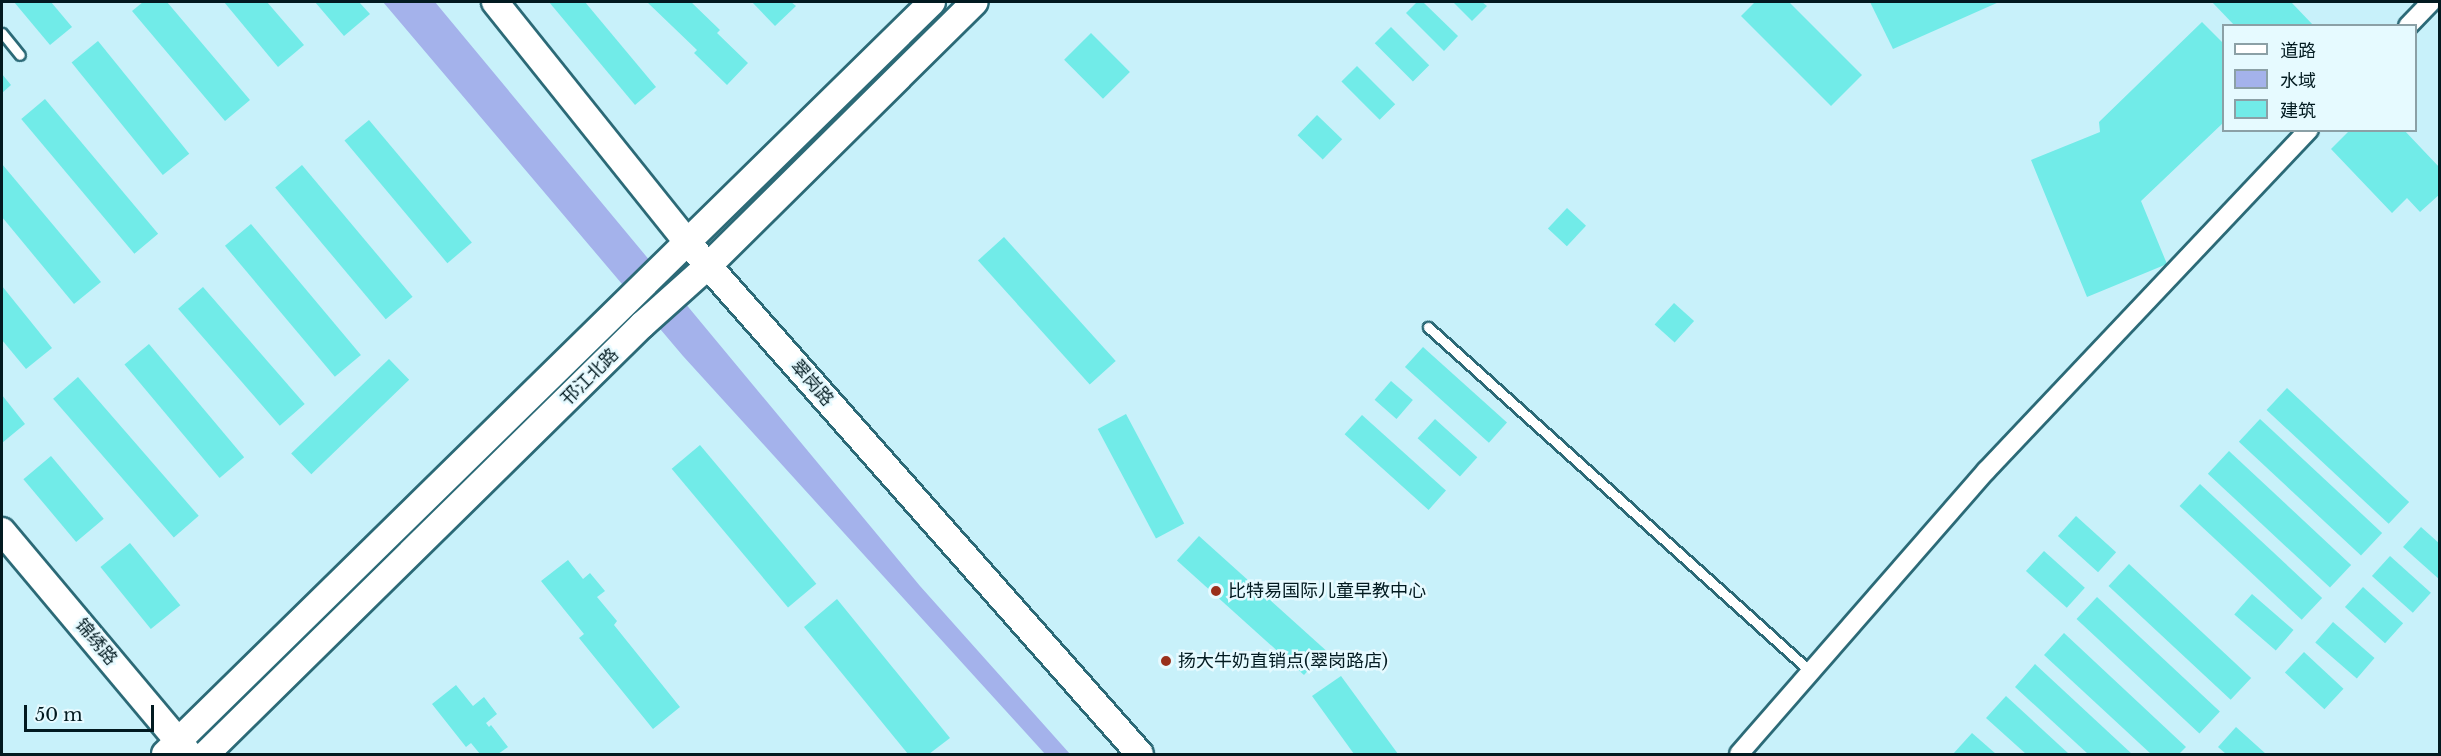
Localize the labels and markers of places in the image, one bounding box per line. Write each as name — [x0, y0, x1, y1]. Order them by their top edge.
place label: 比特易国际儿童早教中心 — [1228, 580, 1426, 602]
marker: 比特易国际儿童早教中心 — [1209, 584, 1223, 598]
place label: 扬大牛奶直销点(翠岗路店) — [1178, 650, 1388, 672]
marker: 扬大牛奶直销点(翠岗路店) — [1159, 654, 1173, 668]

